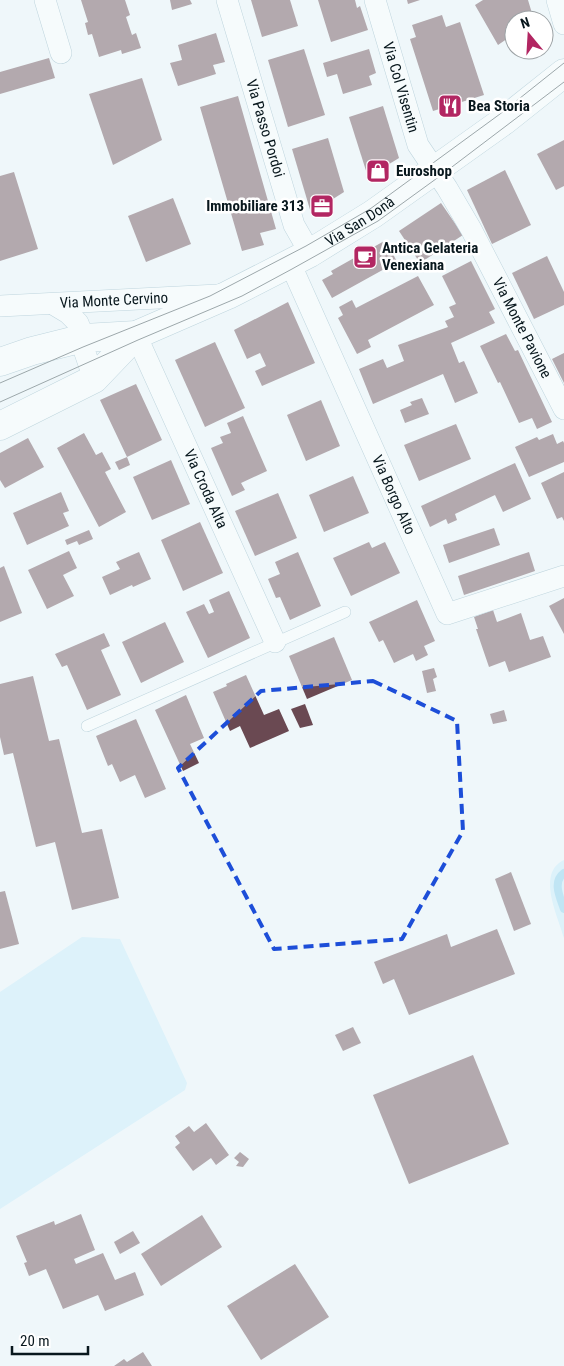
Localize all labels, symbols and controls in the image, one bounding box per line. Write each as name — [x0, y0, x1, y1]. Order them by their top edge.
north arrow — [504, 10, 554, 60]
text: N — [518, 14, 532, 32]
street label: Via Col Visentin — [379, 40, 423, 135]
street label: Via Passo Pordoi — [242, 77, 288, 180]
restaurant icon: Bea Storia — [437, 93, 463, 119]
place label: Bea Storia — [468, 97, 530, 115]
shop icon: Euroshop — [365, 158, 391, 184]
place label: Euroshop — [396, 162, 452, 180]
office icon: Immobiliare 313 — [309, 193, 335, 219]
street label: Via San Donà — [322, 193, 398, 250]
place label: Immobiliare 313 — [206, 197, 304, 215]
place label: Antica Gelateria Venexiana — [382, 239, 478, 274]
cafe icon: Antica Gelateria Venexiana — [352, 244, 378, 270]
street label: Via Monte Pavione — [489, 275, 556, 381]
street label: Via Monte Cervino — [59, 289, 168, 312]
street label: Via Croda Alta — [180, 447, 231, 531]
street label: Via Borgo Alto — [368, 452, 419, 537]
scale bar — [12, 1324, 89, 1356]
text: 20 m — [20, 1332, 50, 1350]

